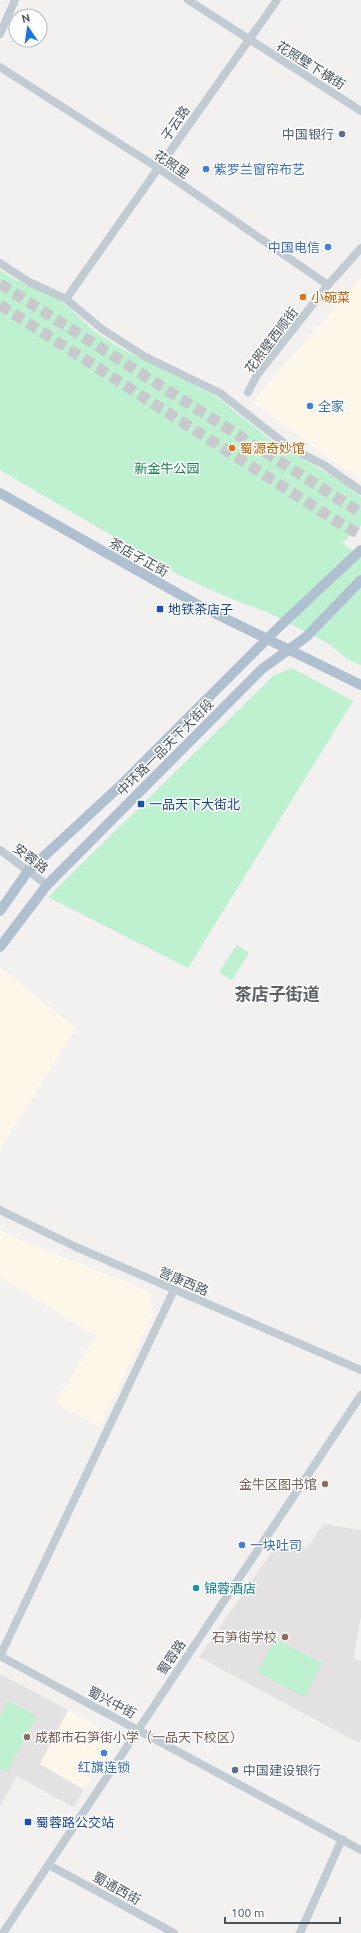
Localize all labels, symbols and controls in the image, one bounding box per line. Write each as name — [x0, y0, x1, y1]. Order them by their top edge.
north arrow — [8, 8, 48, 48]
text: N — [20, 11, 31, 25]
street label: 花照壁下横街 — [274, 38, 348, 92]
street label: 子云路 — [158, 103, 192, 143]
place label: 中国银行 — [282, 127, 334, 141]
marker: 中国银行 — [337, 129, 347, 139]
street label: 花照里 — [152, 147, 192, 181]
place label: 紫罗兰窗帘布艺 — [214, 162, 305, 176]
marker: 紫罗兰窗帘布艺 — [201, 164, 211, 174]
place label: 中国电信 — [268, 240, 320, 254]
marker: 中国电信 — [323, 242, 333, 252]
place label: 小碗菜 — [311, 290, 350, 304]
marker: 小碗菜 — [298, 292, 308, 302]
street label: 花照壁西顺街 — [242, 305, 300, 375]
place label: 全家 — [318, 399, 344, 413]
marker: 全家 — [305, 401, 315, 411]
place label: 蜀源奇妙馆 — [240, 441, 305, 455]
marker: 蜀源奇妙馆 — [227, 443, 237, 453]
park label: 新金牛公园 — [134, 461, 200, 475]
street label: 茶店子正街 — [107, 535, 171, 579]
place label: 地铁茶店子 — [168, 602, 233, 616]
marker: 地铁茶店子 — [155, 604, 165, 614]
street label: 中环路一品天下大街段 — [114, 696, 216, 798]
place label: 一品天下大街北 — [149, 797, 240, 811]
marker: 一品天下大街北 — [136, 799, 146, 809]
street label: 安蓉路 — [11, 841, 51, 875]
district label: 茶店子街道 — [235, 984, 320, 1003]
street label: 营康西路 — [157, 1264, 211, 1298]
place label: 金牛区图书馆 — [239, 1477, 317, 1491]
marker: 金牛区图书馆 — [320, 1479, 330, 1489]
place label: 一块吐司 — [250, 1538, 302, 1552]
marker: 一块吐司 — [237, 1540, 247, 1550]
place label: 锦蓉酒店 — [204, 1581, 256, 1595]
marker: 锦蓉酒店 — [191, 1583, 201, 1593]
place label: 石笋街学校 — [212, 1630, 277, 1644]
marker: 石笋街学校 — [280, 1632, 290, 1642]
street label: 蜀蓉路 — [154, 1637, 188, 1677]
street label: 蜀兴中街 — [86, 1684, 138, 1720]
place label: 成都市石笋街小学（一品天下校区） — [35, 1730, 243, 1744]
marker: 成都市石笋街小学（一品天下校区） — [22, 1732, 32, 1742]
marker: 红旗连锁 — [99, 1748, 109, 1758]
place label: 红旗连锁 — [78, 1760, 130, 1774]
place label: 中国建设银行 — [243, 1763, 321, 1777]
marker: 中国建设银行 — [230, 1765, 240, 1775]
place label: 蜀蓉路公交站 — [36, 1815, 114, 1829]
marker: 蜀蓉路公交站 — [23, 1817, 33, 1827]
street label: 蜀通西街 — [91, 1869, 143, 1907]
scale bar — [225, 1899, 340, 1925]
text: 100 m — [231, 1906, 264, 1919]

